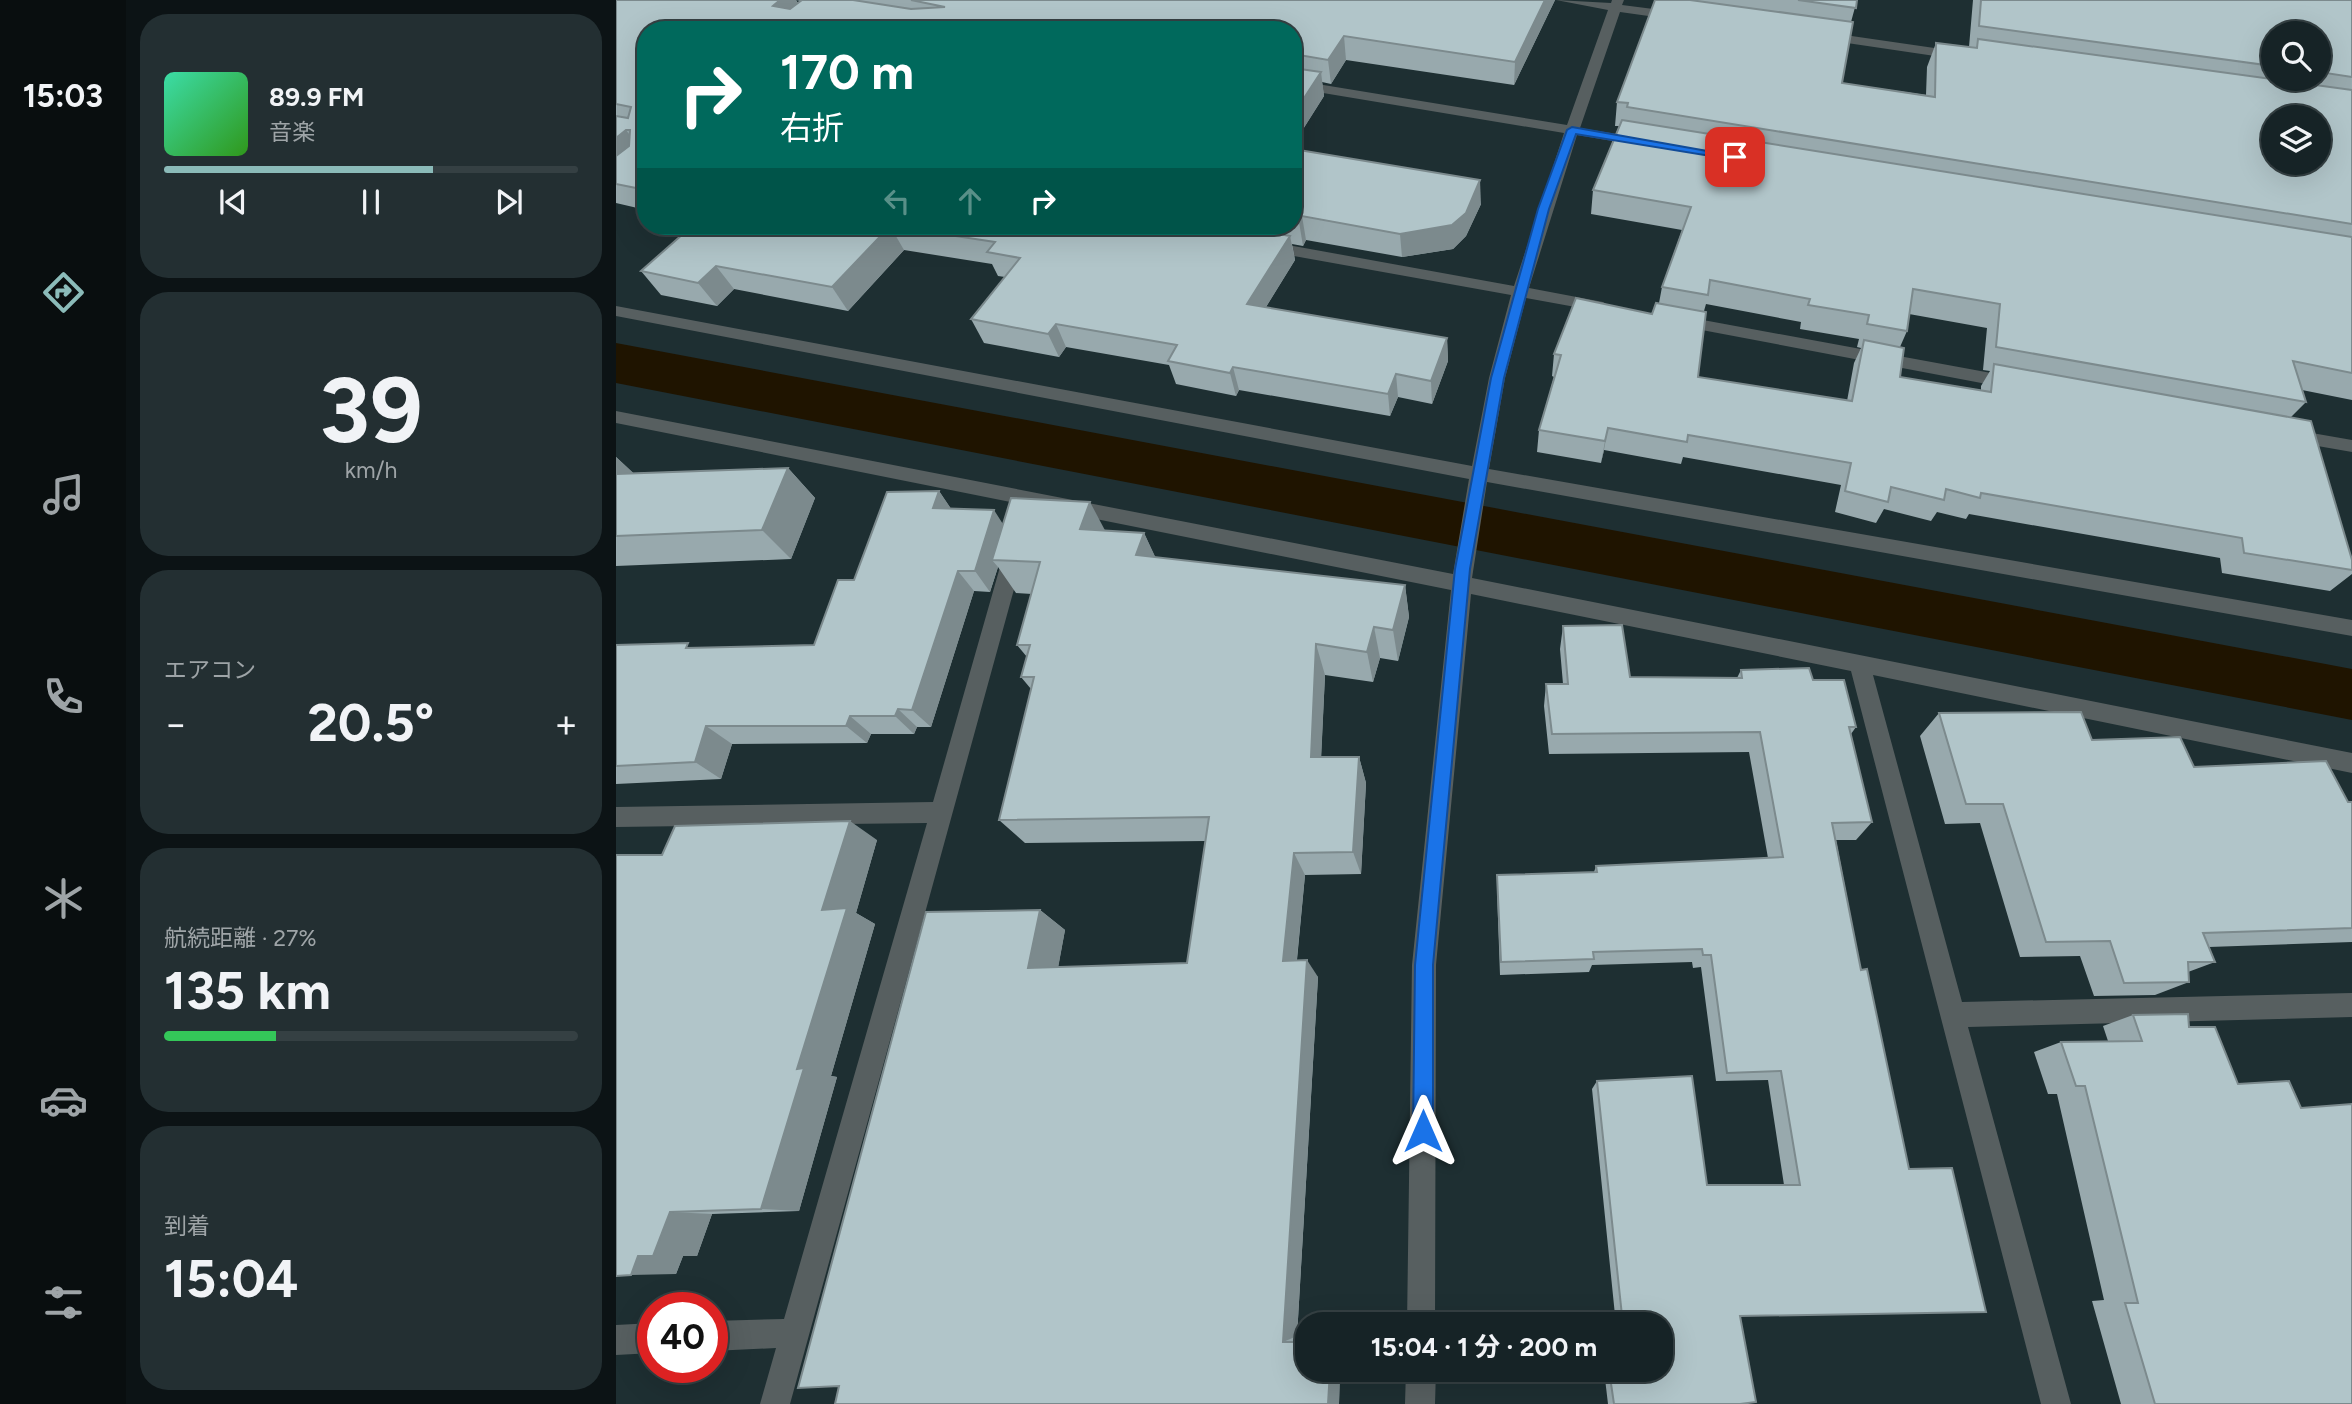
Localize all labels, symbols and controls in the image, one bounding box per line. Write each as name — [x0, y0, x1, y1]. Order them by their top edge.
map controls — [2261, 21, 2331, 175]
button: search — [2261, 21, 2331, 91]
text: 170 m — [780, 42, 914, 101]
icon: right — [665, 49, 756, 140]
text: 15:03 — [23, 77, 103, 115]
text: 89.9 FM — [269, 81, 364, 113]
button: layers — [2261, 105, 2331, 175]
text: 右折 — [780, 109, 844, 147]
text: 音楽 — [269, 118, 315, 146]
pin — [1705, 127, 1765, 187]
icon: arrive — [1716, 138, 1754, 176]
icon: left — [878, 182, 916, 220]
icon: ahead — [951, 182, 989, 220]
icon: right — [1024, 182, 1062, 220]
icon: previous — [214, 183, 252, 221]
icon: pause — [352, 183, 390, 221]
icon: next — [490, 183, 528, 221]
icon: directions — [39, 268, 88, 317]
text: 39 — [319, 356, 423, 465]
text: km/h — [345, 456, 397, 484]
icon: music — [39, 470, 88, 519]
text: エアコン — [164, 656, 256, 684]
icon: phone — [39, 672, 88, 721]
text: 20.5° — [308, 692, 434, 754]
text: − — [164, 701, 188, 747]
text: + — [554, 701, 578, 747]
icon: climate — [39, 874, 88, 923]
text: 航続距離 · 27% — [164, 924, 317, 952]
text: 135 km — [164, 960, 331, 1022]
icon: car — [39, 1076, 88, 1125]
position arrow — [1386, 1094, 1460, 1168]
text: 到着 — [164, 1212, 210, 1240]
text: 15:04 — [164, 1248, 298, 1310]
icon: filters — [39, 1278, 88, 1327]
speed limit sign: 40 — [637, 1292, 728, 1383]
text: 15:04 · 1 分 · 200 m — [1371, 1331, 1597, 1363]

